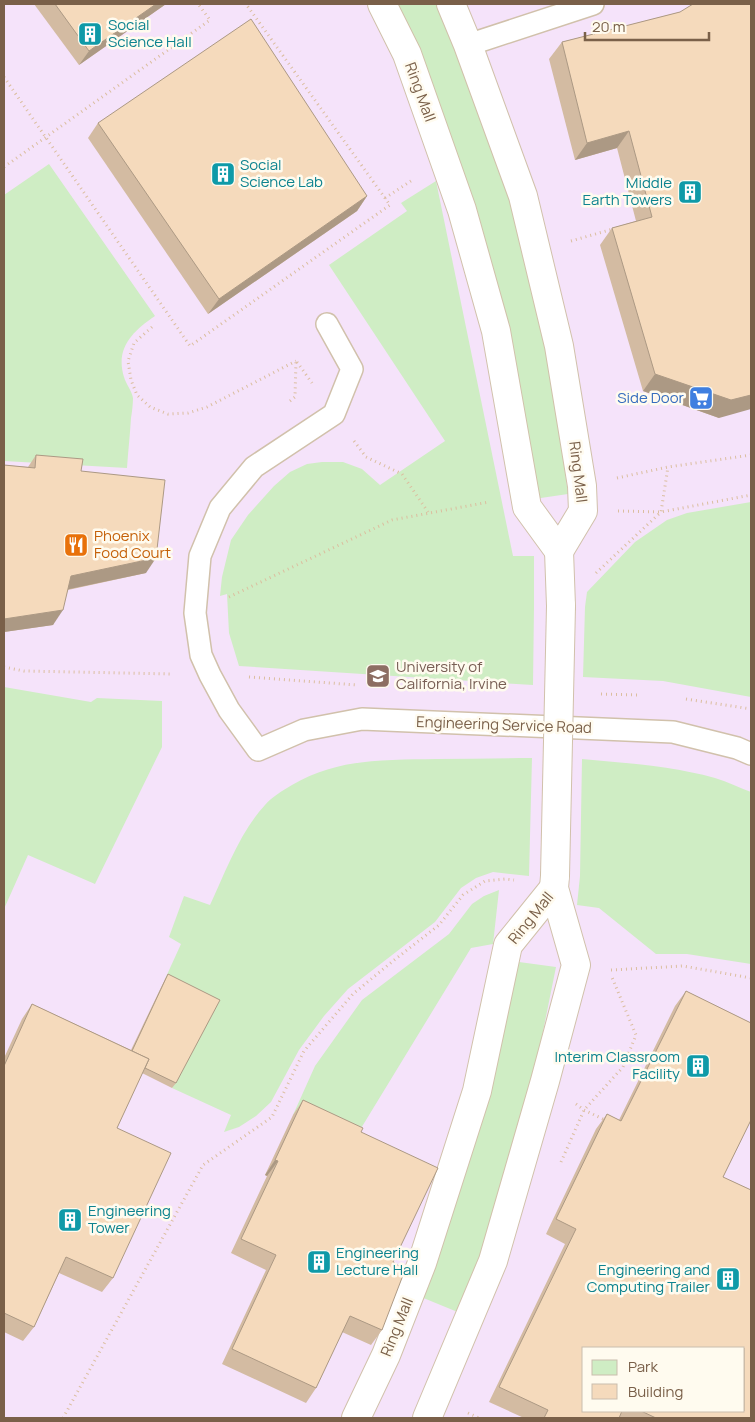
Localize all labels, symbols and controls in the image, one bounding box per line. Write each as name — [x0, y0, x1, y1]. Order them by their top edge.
scale bar — [585, 10, 709, 42]
place label: Social Science Hall — [108, 14, 192, 52]
text: 20 m — [592, 16, 625, 37]
building icon: Social Science Hall — [77, 21, 103, 47]
street label: Ring Mall — [400, 59, 441, 124]
place label: Social Science Lab — [240, 154, 323, 192]
building icon: Social Science Lab — [210, 161, 236, 187]
place label: Middle Earth Towers — [583, 172, 672, 210]
building icon: Middle Earth Towers — [677, 179, 703, 205]
supermarket icon: Side Door — [688, 385, 714, 411]
place label: Side Door — [617, 387, 685, 408]
street label: Ring Mall — [564, 440, 593, 504]
place label: Phoenix Food Court — [94, 525, 171, 563]
restaurant icon: Phoenix Food Court — [63, 532, 89, 558]
place label: University of California, Irvine — [396, 656, 507, 694]
school or university icon: University of California, Irvine — [365, 663, 391, 689]
street label: Engineering Service Road — [416, 711, 592, 738]
street label: Ring Mall — [503, 887, 558, 948]
place label: Interim Classroom Facility — [554, 1046, 680, 1084]
building icon: Interim Classroom Facility — [685, 1053, 711, 1079]
place label: Engineering Tower — [88, 1200, 171, 1238]
building icon: Engineering Tower — [57, 1207, 83, 1233]
place label: Engineering Lecture Hall — [336, 1242, 419, 1280]
building icon: Engineering Lecture Hall — [306, 1249, 332, 1275]
place label: Engineering and Computing Trailer — [587, 1259, 711, 1297]
building icon: Engineering and Computing Trailer — [715, 1266, 741, 1292]
street label: Ring Mall — [375, 1294, 418, 1359]
legend — [582, 1347, 745, 1412]
text: Park — [628, 1356, 658, 1377]
text: Building — [628, 1381, 683, 1402]

